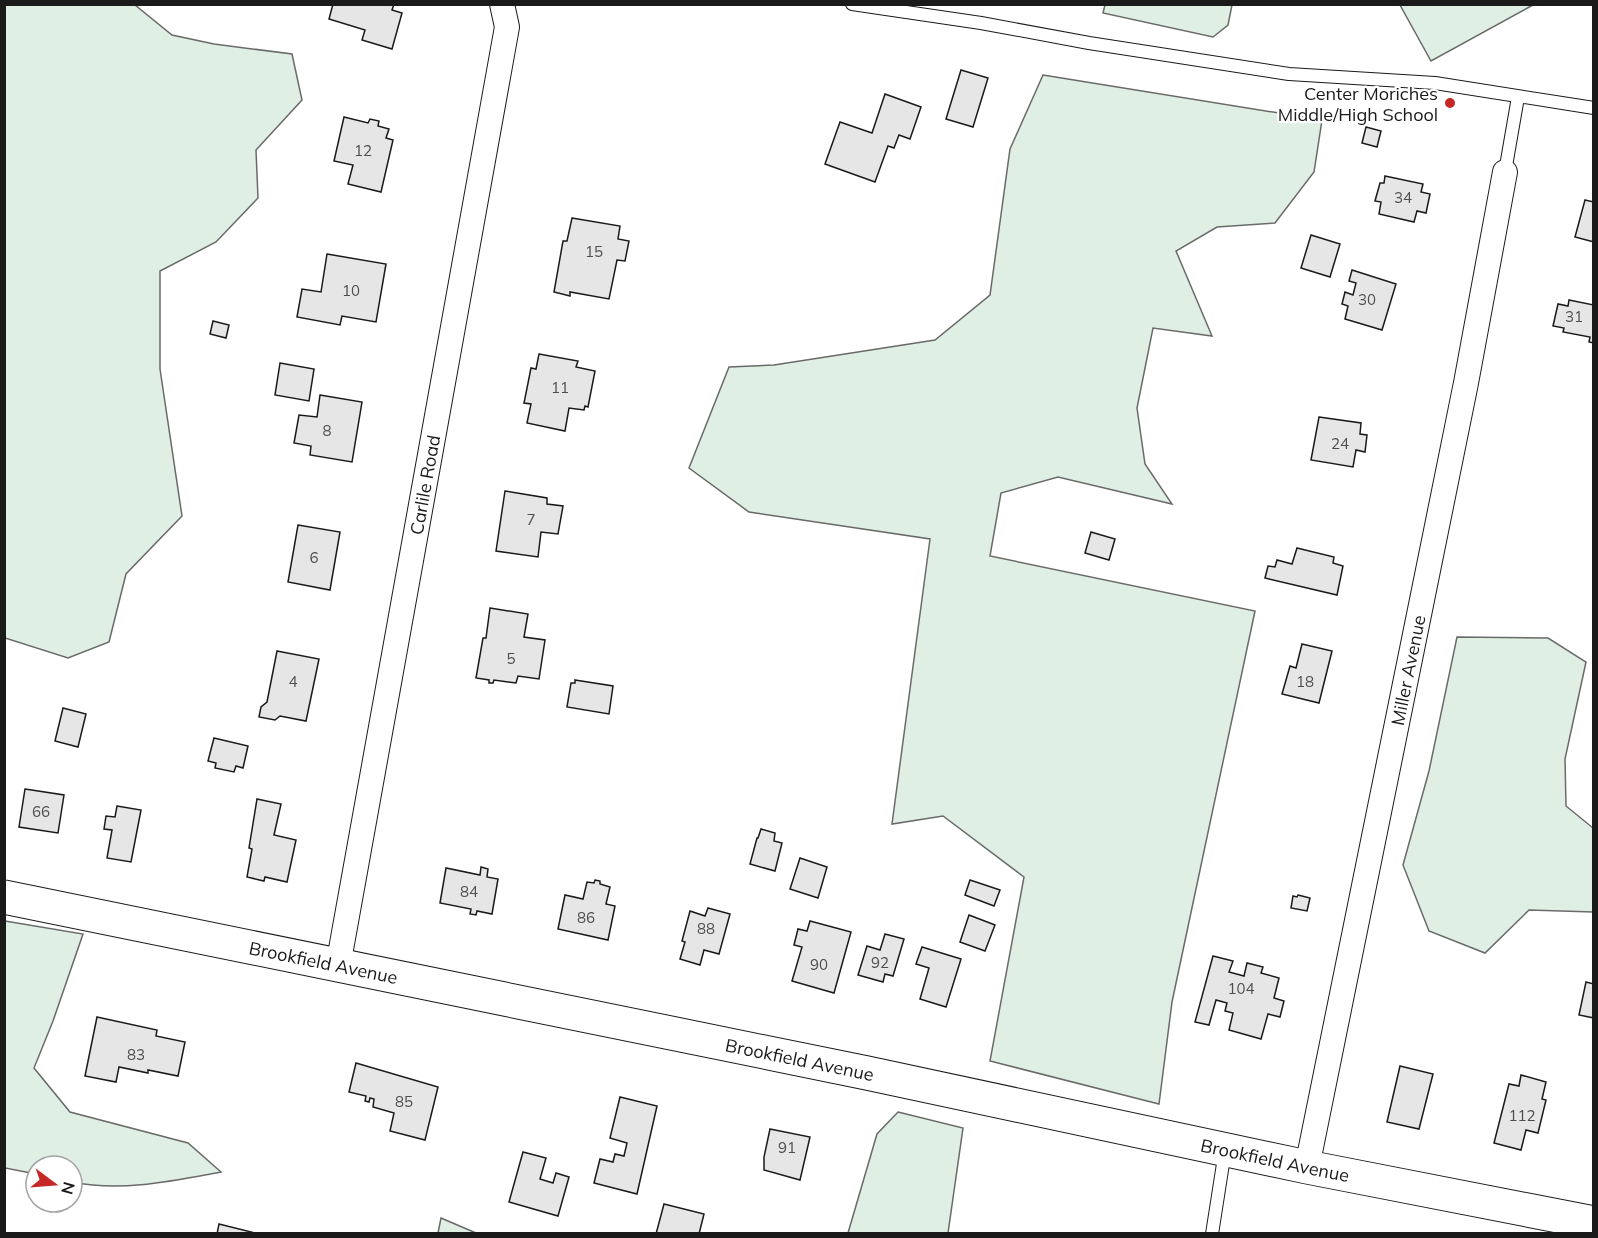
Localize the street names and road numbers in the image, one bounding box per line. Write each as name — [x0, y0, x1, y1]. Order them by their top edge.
street label: Carlile Road — [404, 433, 445, 536]
street label: Miller Avenue — [1385, 613, 1430, 727]
street label: Brookfield Avenue — [247, 936, 400, 989]
street label: Brookfield Avenue — [723, 1033, 876, 1086]
street label: Brookfield Avenue — [1199, 1133, 1351, 1187]

